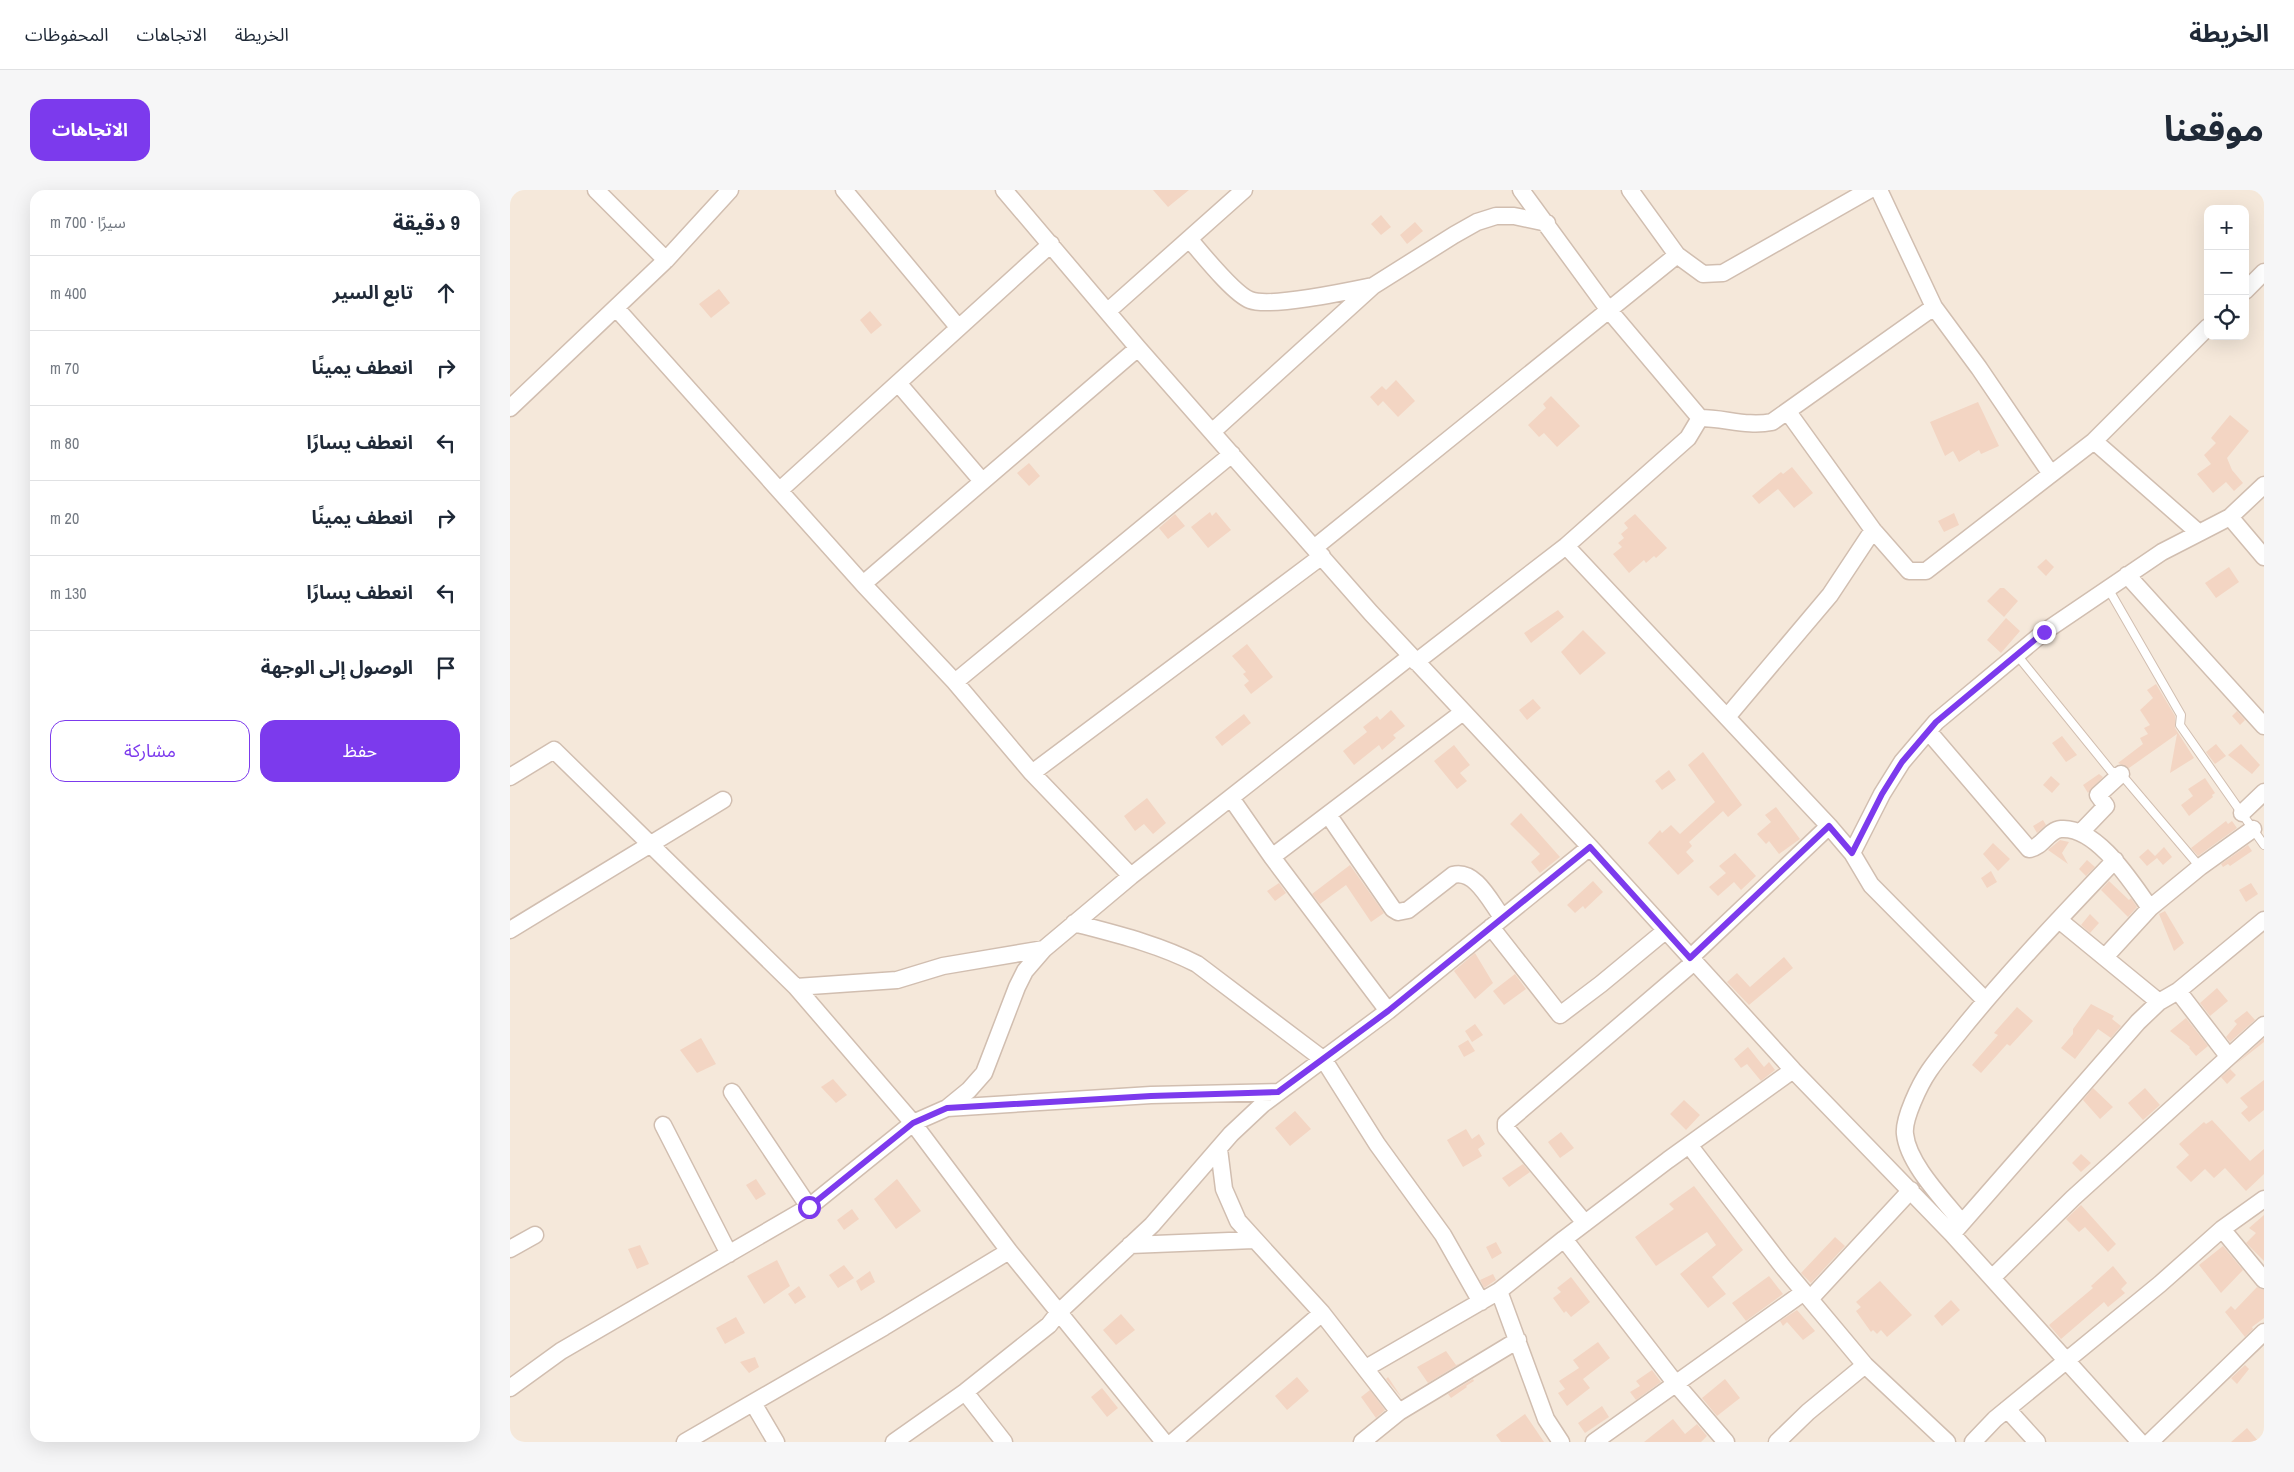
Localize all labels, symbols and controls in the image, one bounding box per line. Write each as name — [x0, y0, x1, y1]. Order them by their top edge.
text: الخريطة — [2189, 17, 2269, 49]
text: المحفوظات — [25, 22, 109, 47]
text: الاتجاهات — [137, 22, 207, 47]
text: الخريطة — [235, 22, 289, 47]
button: الاتجاهات — [30, 99, 150, 161]
text: موقعنا — [2164, 105, 2264, 152]
map controls — [2204, 205, 2249, 340]
button: + — [2204, 205, 2249, 250]
text: 9 دقيقة — [393, 208, 460, 237]
text: سيرًا · 700 m — [50, 211, 126, 233]
button: − — [2204, 250, 2249, 295]
text: تابع السير — [332, 279, 413, 305]
icon: ahead — [432, 279, 460, 307]
text: 400 m — [50, 282, 86, 304]
button: locate — [2204, 295, 2249, 340]
text: انعطف يمينًا — [312, 354, 413, 380]
icon: right — [432, 354, 460, 382]
text: 70 m — [50, 357, 79, 379]
text: انعطف يسارًا — [307, 429, 413, 455]
icon: left — [432, 429, 460, 457]
text: 80 m — [50, 432, 79, 454]
text: انعطف يمينًا — [312, 504, 413, 530]
icon: right — [432, 504, 460, 532]
text: 20 m — [50, 507, 79, 529]
text: انعطف يسارًا — [307, 579, 413, 605]
icon: left — [432, 579, 460, 607]
text: 130 m — [50, 582, 86, 604]
route end — [2033, 621, 2056, 644]
text: الوصول إلى الوجهة — [261, 654, 413, 680]
icon: arrive — [432, 654, 460, 682]
button: مشاركة — [50, 720, 250, 782]
button: حفظ — [260, 720, 460, 782]
route start — [798, 1196, 821, 1219]

